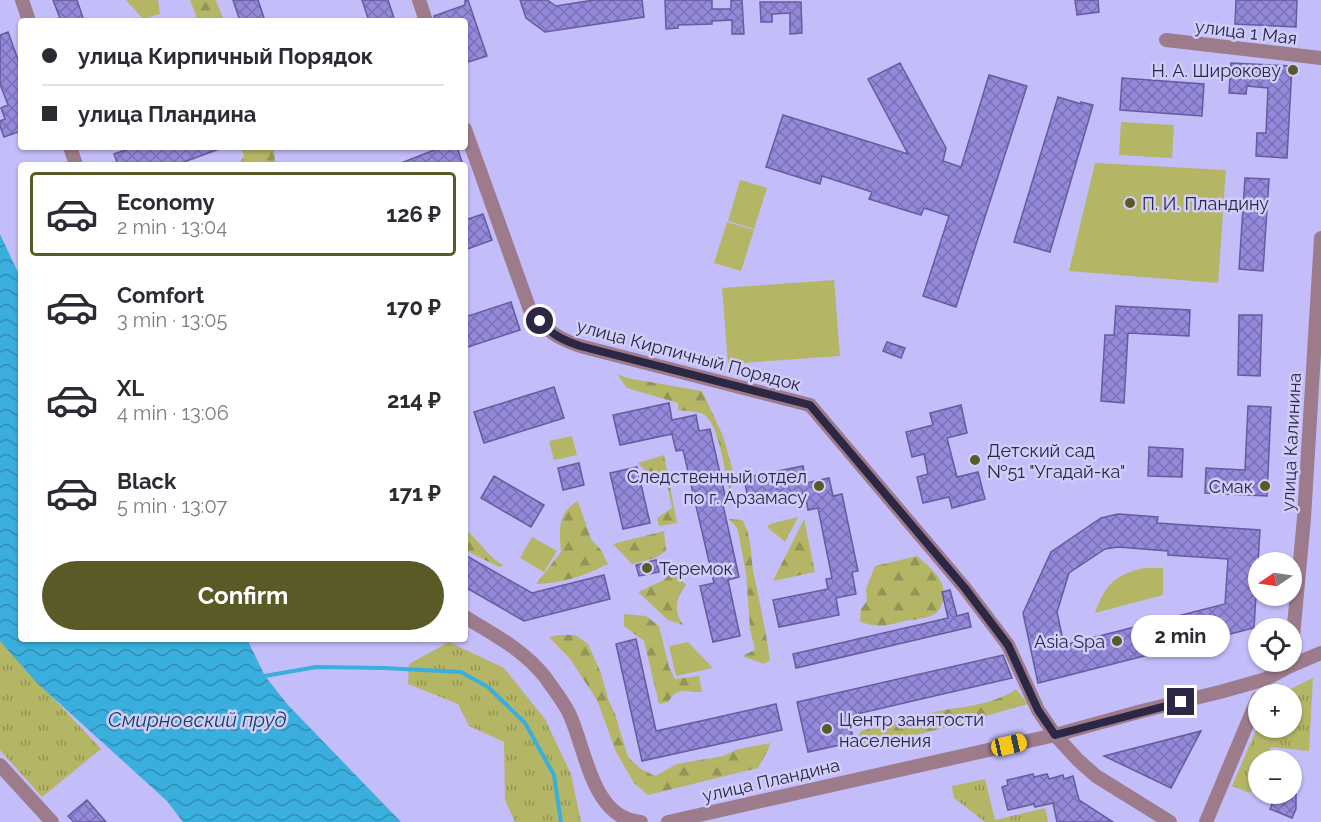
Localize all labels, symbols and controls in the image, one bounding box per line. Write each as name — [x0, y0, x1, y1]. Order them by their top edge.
street label: улица 1 Мая — [1194, 15, 1298, 49]
text: улица Кирпичный Порядок — [78, 43, 373, 69]
place label: Н. А. Широкову — [1152, 60, 1281, 81]
marker: Н. А. Широкову — [1286, 63, 1300, 77]
text: улица Пландина — [78, 101, 256, 127]
icon: car — [45, 187, 99, 241]
text: Economy — [117, 189, 215, 215]
place label: П. И. Пландину — [1142, 193, 1269, 214]
marker: П. И. Пландину — [1123, 196, 1137, 210]
text: 126 ₽ — [386, 201, 441, 227]
text: 2 min · 13:04 — [117, 215, 227, 239]
icon: car — [45, 280, 99, 334]
text: Comfort — [117, 282, 204, 308]
text: 170 ₽ — [386, 294, 441, 320]
route start — [526, 307, 553, 334]
text: 3 min · 13:05 — [117, 308, 227, 332]
street label: улица Кирпичный Порядок — [575, 315, 803, 395]
street label: улица Калинина — [1277, 372, 1305, 512]
icon: car — [45, 373, 99, 427]
text: XL — [117, 375, 144, 401]
text: 214 ₽ — [387, 387, 441, 413]
text: 4 min · 13:06 — [117, 401, 229, 425]
place label: Детский сад №51 "Угадай-ка" — [987, 440, 1125, 482]
marker: Детский сад №51 "Угадай-ка" — [968, 453, 982, 467]
icon: car — [45, 466, 99, 520]
place label: Следственный отдел по г. Арзамасу — [627, 466, 807, 508]
text: Black — [117, 468, 176, 494]
place label: Смак — [1209, 476, 1253, 497]
marker: Следственный отдел по г. Арзамасу — [812, 479, 826, 493]
marker: Смак — [1258, 479, 1272, 493]
text: 171 ₽ — [389, 480, 441, 506]
text: 5 min · 13:07 — [117, 494, 227, 518]
north arrow — [1248, 552, 1302, 606]
map controls — [1248, 552, 1302, 804]
place label: Теремок — [659, 558, 733, 579]
button: Confirm — [42, 561, 444, 630]
marker: Теремок — [640, 561, 654, 575]
callout: 2 min — [1132, 615, 1230, 657]
button: locate — [1248, 618, 1302, 672]
text: 2 min — [1155, 624, 1206, 648]
place label: Asia Spa — [1034, 631, 1105, 652]
marker: Asia Spa — [1110, 634, 1124, 648]
button: + — [1248, 684, 1302, 738]
route end — [1167, 688, 1194, 715]
water label: Смирновский пруд — [108, 708, 286, 732]
place label: Центр занятости населения — [839, 709, 984, 751]
marker: Центр занятости населения — [820, 722, 834, 736]
car — [989, 732, 1029, 758]
button: − — [1248, 750, 1302, 804]
street label: улица Пландина — [700, 754, 842, 806]

